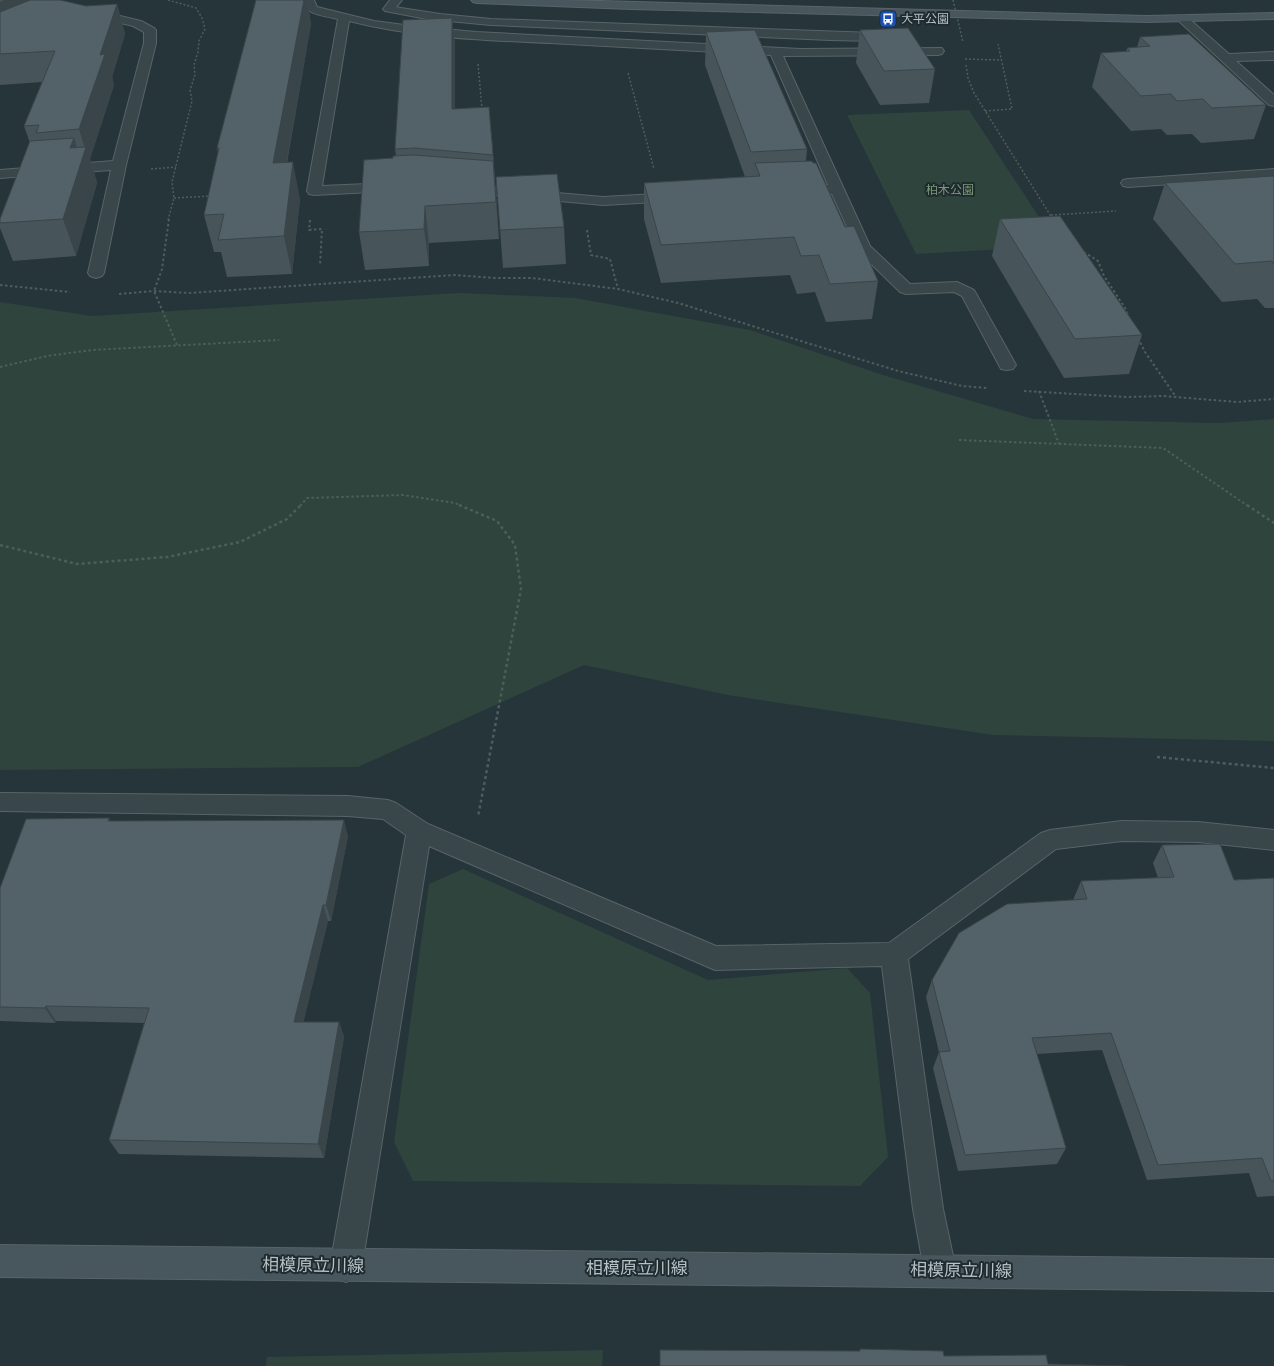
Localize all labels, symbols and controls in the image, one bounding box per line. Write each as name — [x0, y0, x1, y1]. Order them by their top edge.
bus stop icon: 大平公園 — [878, 9, 898, 29]
place label: 大平公園 — [901, 11, 949, 26]
park label: 柏木公園 — [926, 182, 974, 197]
street label: 相模原立川線 — [262, 1254, 364, 1276]
street label: 相模原立川線 — [586, 1258, 688, 1278]
street label: 相模原立川線 — [910, 1259, 1012, 1281]

